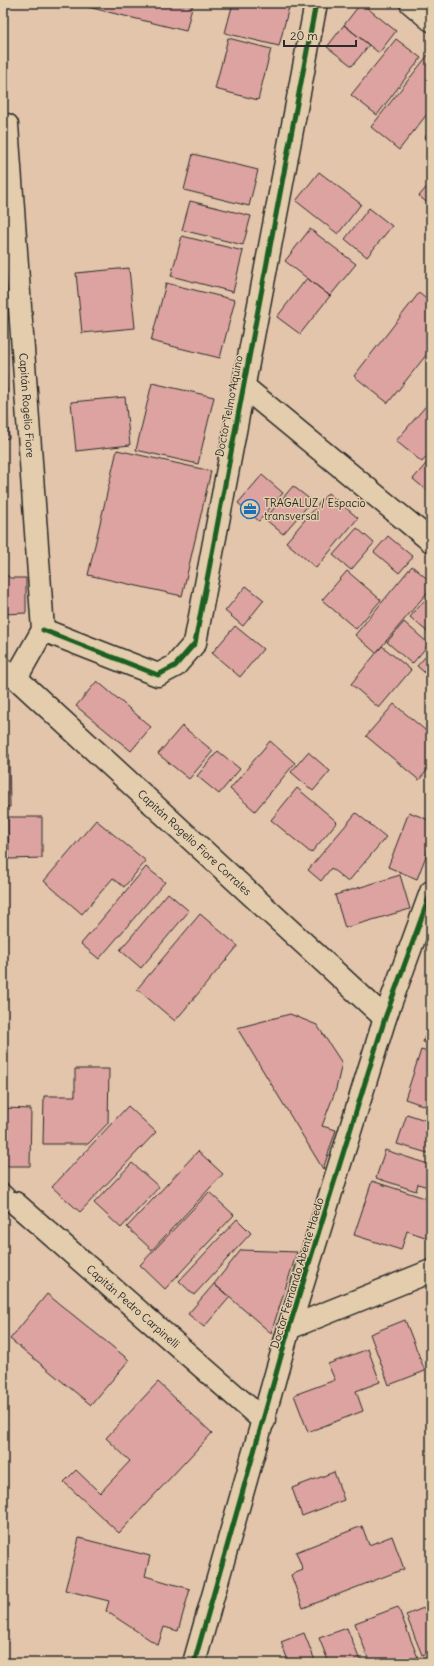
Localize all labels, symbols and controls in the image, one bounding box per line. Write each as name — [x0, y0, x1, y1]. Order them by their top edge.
scale bar — [284, 22, 356, 48]
text: 20 m — [290, 28, 318, 43]
street label: Capitán Rogelio Fiore — [16, 352, 38, 458]
street label: Doctor Telmo Aquino — [212, 354, 246, 458]
place label: TRAGALUZ / Espacio transversal — [264, 496, 366, 523]
office icon: TRAGALUZ / Espacio transversal — [239, 498, 261, 520]
street label: Capitán Rogelio Fiore Corrales — [135, 787, 254, 898]
street label: Doctor Fernando Abente Haedo — [267, 1196, 327, 1350]
street label: Capitán Pedro Carpinelli — [84, 1262, 183, 1351]

